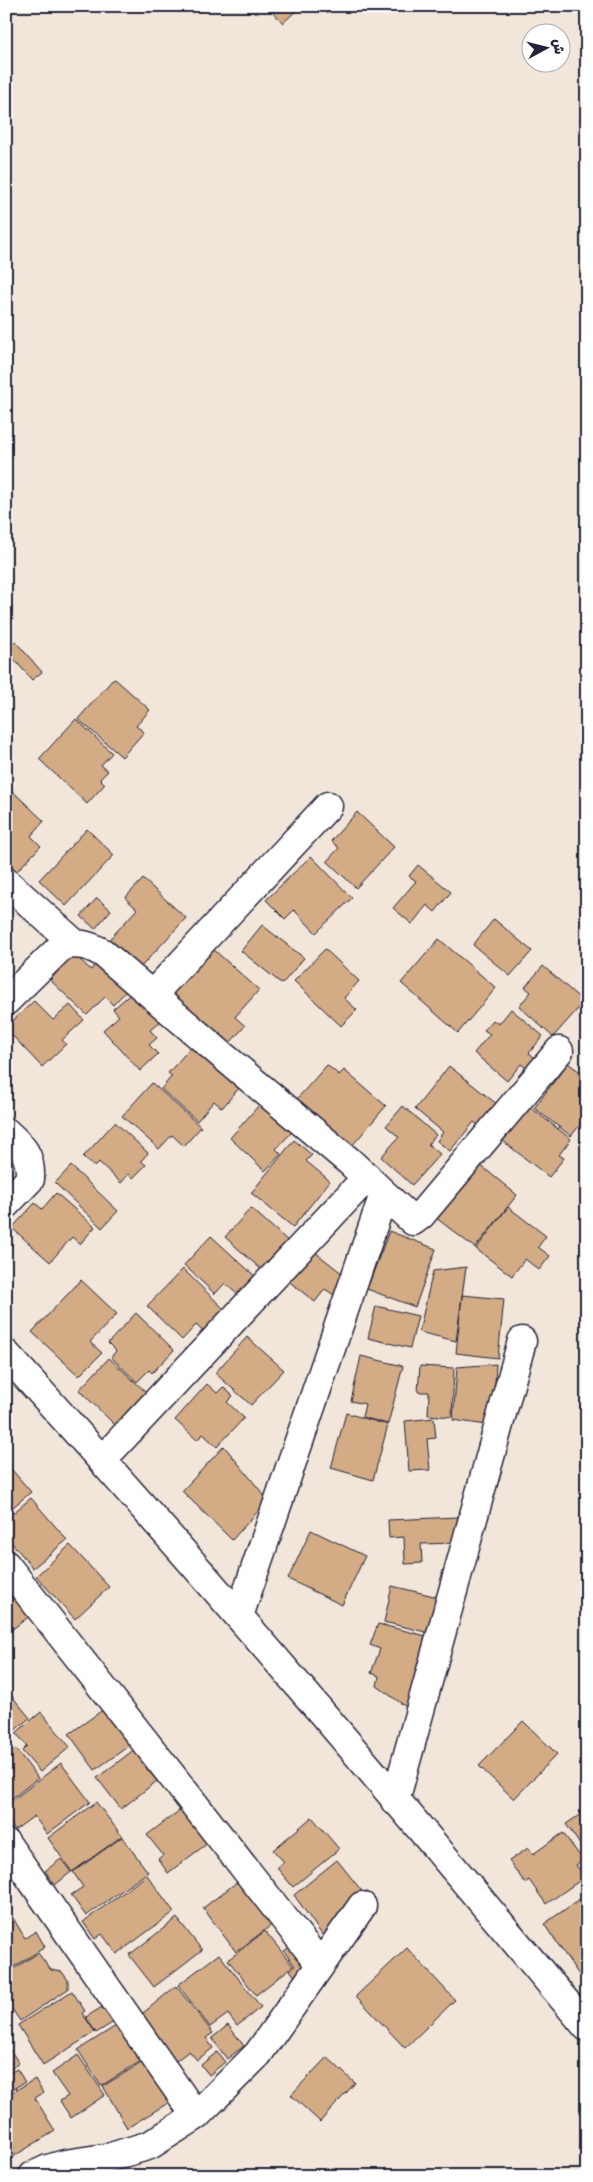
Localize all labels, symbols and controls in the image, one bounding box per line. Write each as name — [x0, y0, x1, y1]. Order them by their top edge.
north arrow — [520, 22, 570, 72]
text: ش — [548, 37, 571, 55]

